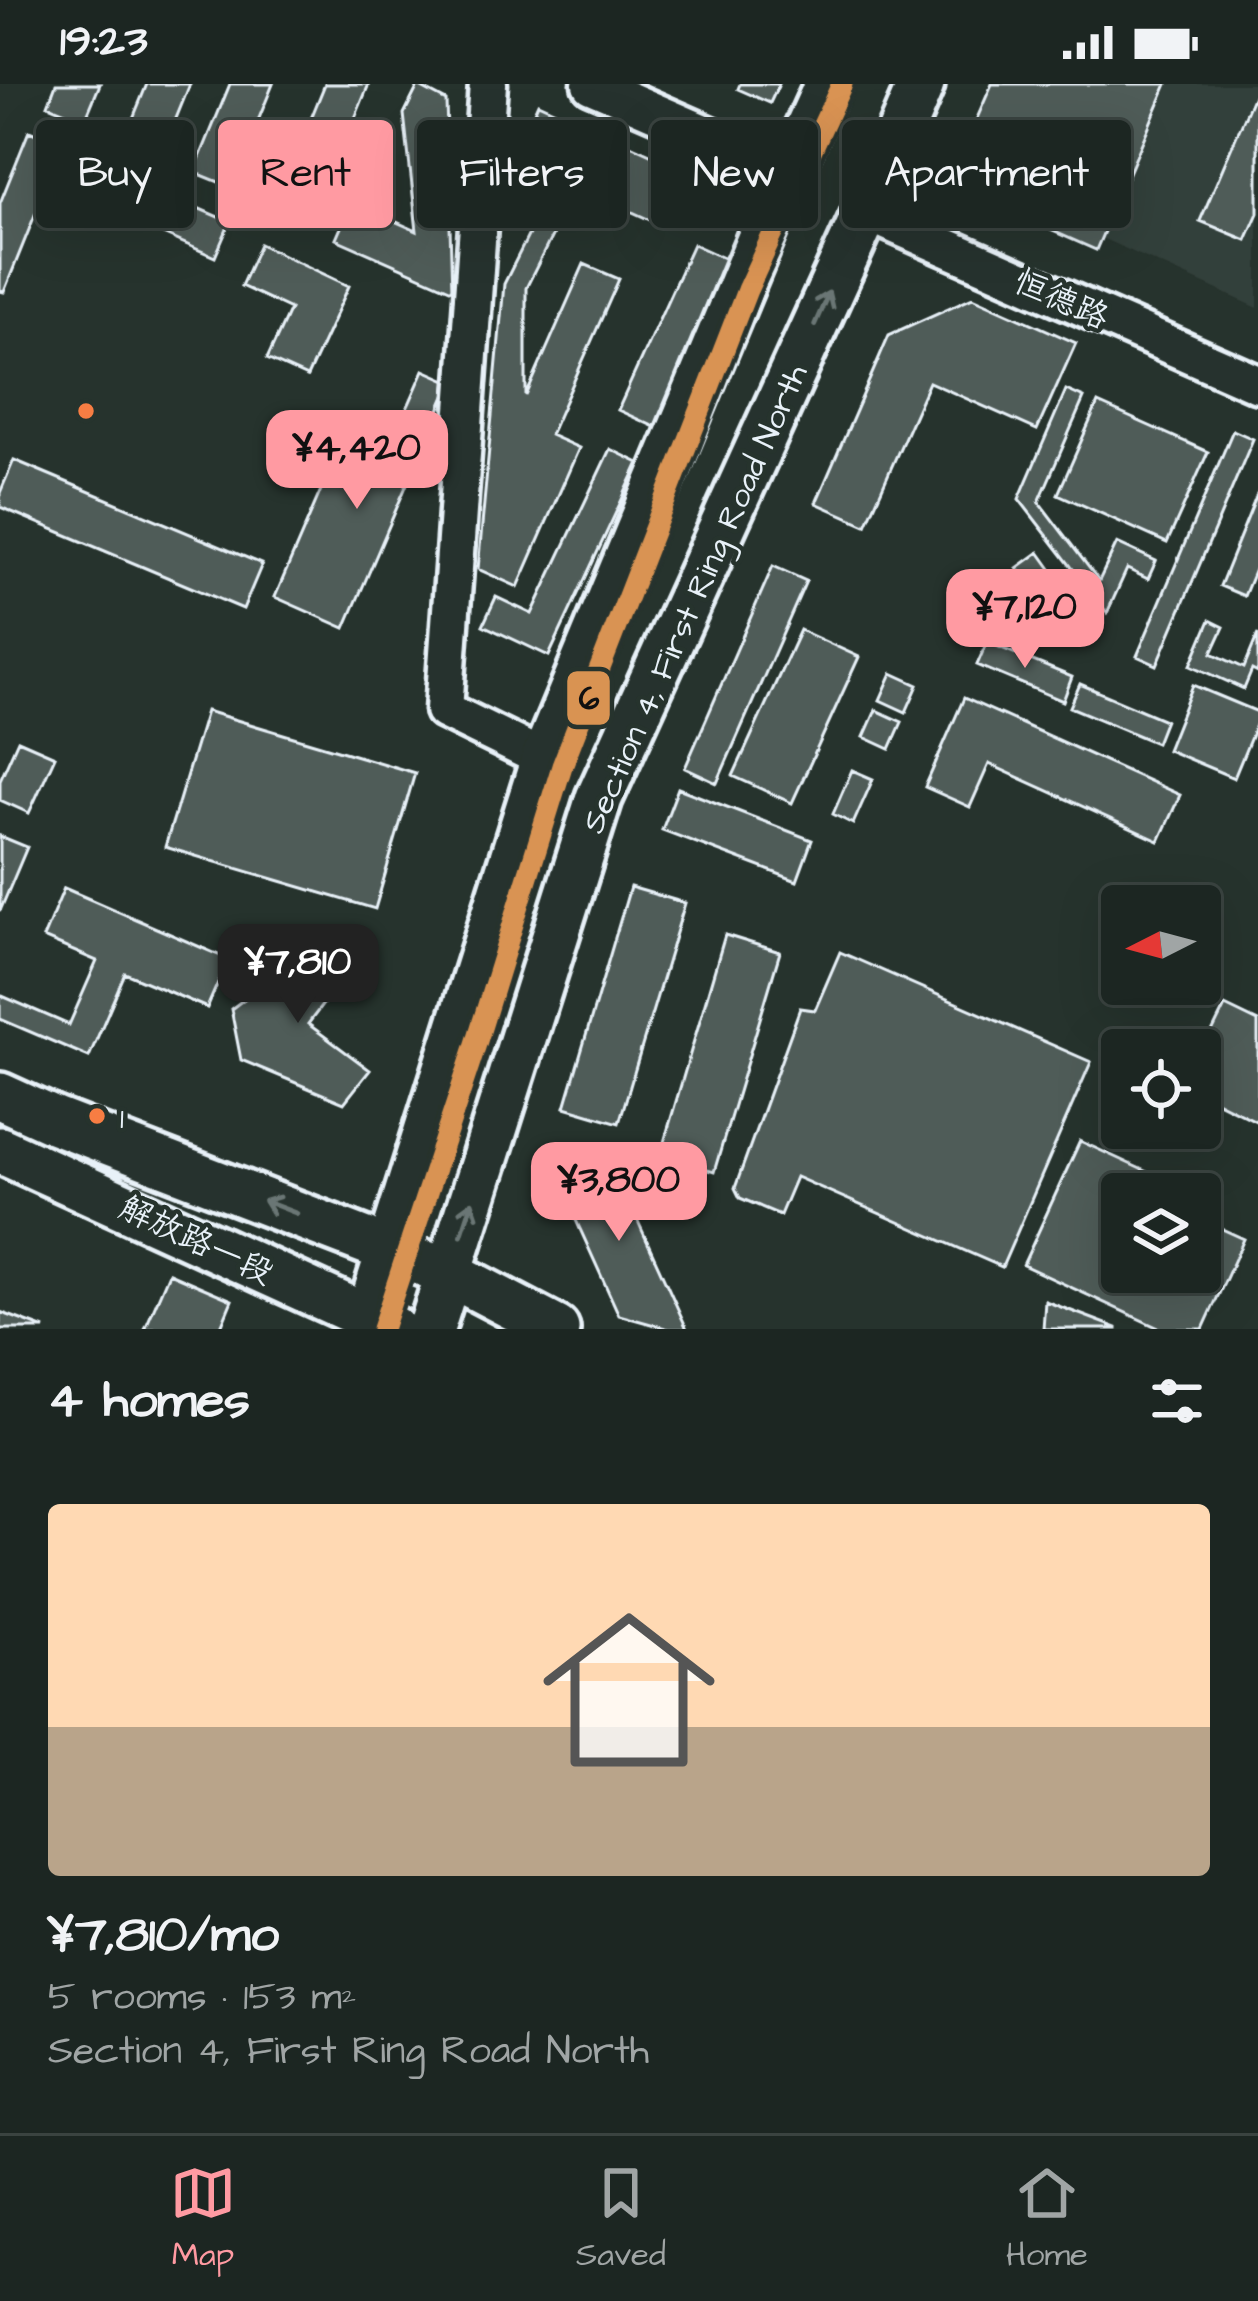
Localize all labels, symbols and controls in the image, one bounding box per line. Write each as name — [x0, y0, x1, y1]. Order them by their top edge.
text: 19:23 — [60, 11, 148, 73]
chip: Buy — [36, 120, 194, 228]
chip: Rent — [218, 120, 393, 228]
chip: Filters — [417, 120, 627, 228]
chip: New — [651, 120, 818, 228]
chip: Apartment — [842, 120, 1131, 228]
street label: 恒德路 — [1007, 259, 1116, 341]
one-way arrow — [812, 291, 834, 327]
street label: Section 4, First Ring Road North — [570, 357, 821, 841]
unlabelled marker — [75, 400, 97, 422]
pin: ¥4,420 — [259, 410, 455, 512]
text: ¥4,420 — [293, 422, 421, 476]
pin: ¥7,120 — [927, 569, 1123, 671]
text: ¥7,120 — [973, 581, 1077, 635]
line badge: 6 — [565, 669, 612, 727]
text: 6 — [579, 676, 600, 722]
north arrow — [1101, 885, 1221, 1005]
map controls — [1101, 885, 1221, 1293]
pin: ¥7,810 — [200, 924, 396, 1026]
text: ¥7,810 — [245, 936, 351, 990]
button: locate — [1101, 1029, 1221, 1149]
place label: 1 — [120, 1098, 124, 1140]
marker: 1 — [86, 1105, 108, 1127]
pin: ¥3,800 — [521, 1142, 717, 1244]
text: ¥3,800 — [558, 1154, 680, 1208]
button: layers — [1101, 1173, 1221, 1293]
street label: 解放路一段 — [112, 1185, 281, 1297]
one-way arrow — [263, 1195, 300, 1217]
one-way arrow — [457, 1200, 479, 1238]
text: 4 homes — [48, 1366, 250, 1437]
icon: filters — [1144, 1368, 1210, 1434]
icon: home — [521, 1582, 737, 1798]
text: ¥7,810/mo — [48, 1900, 279, 1971]
text: 5 rooms · 153 m² — [48, 1971, 356, 2025]
text: Section 4, First Ring Road North — [48, 2025, 649, 2079]
tab: Map — [170, 2160, 236, 2278]
tab: Saved — [576, 2160, 666, 2278]
tab: Home — [1006, 2160, 1088, 2278]

